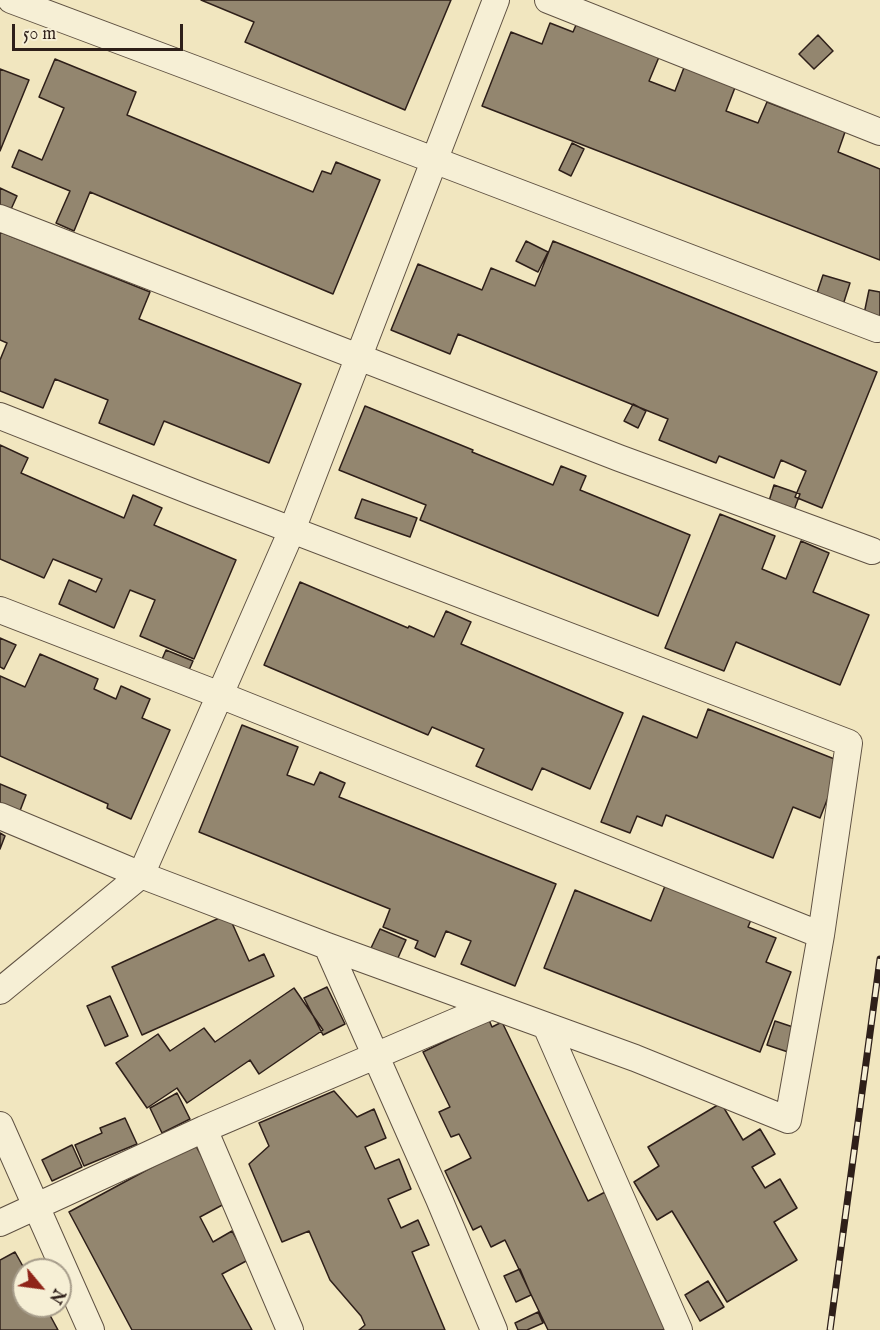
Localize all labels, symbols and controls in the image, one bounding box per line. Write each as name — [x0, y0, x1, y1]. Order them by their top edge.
scale bar — [15, 12, 186, 50]
text: 50 m — [23, 23, 56, 46]
north arrow — [12, 1258, 72, 1318]
text: N — [44, 1285, 68, 1307]

